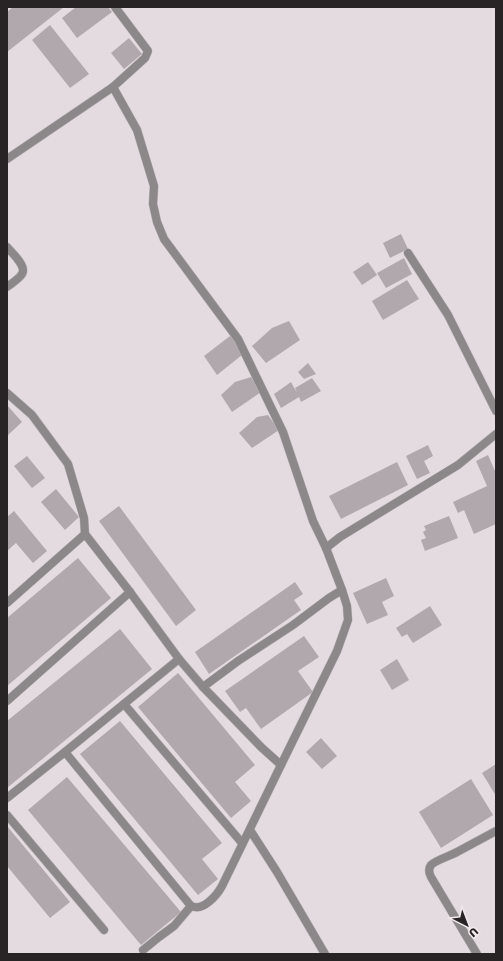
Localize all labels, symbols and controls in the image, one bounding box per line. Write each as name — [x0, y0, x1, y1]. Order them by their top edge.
north arrow — [447, 905, 487, 945]
text: U — [467, 925, 481, 940]

